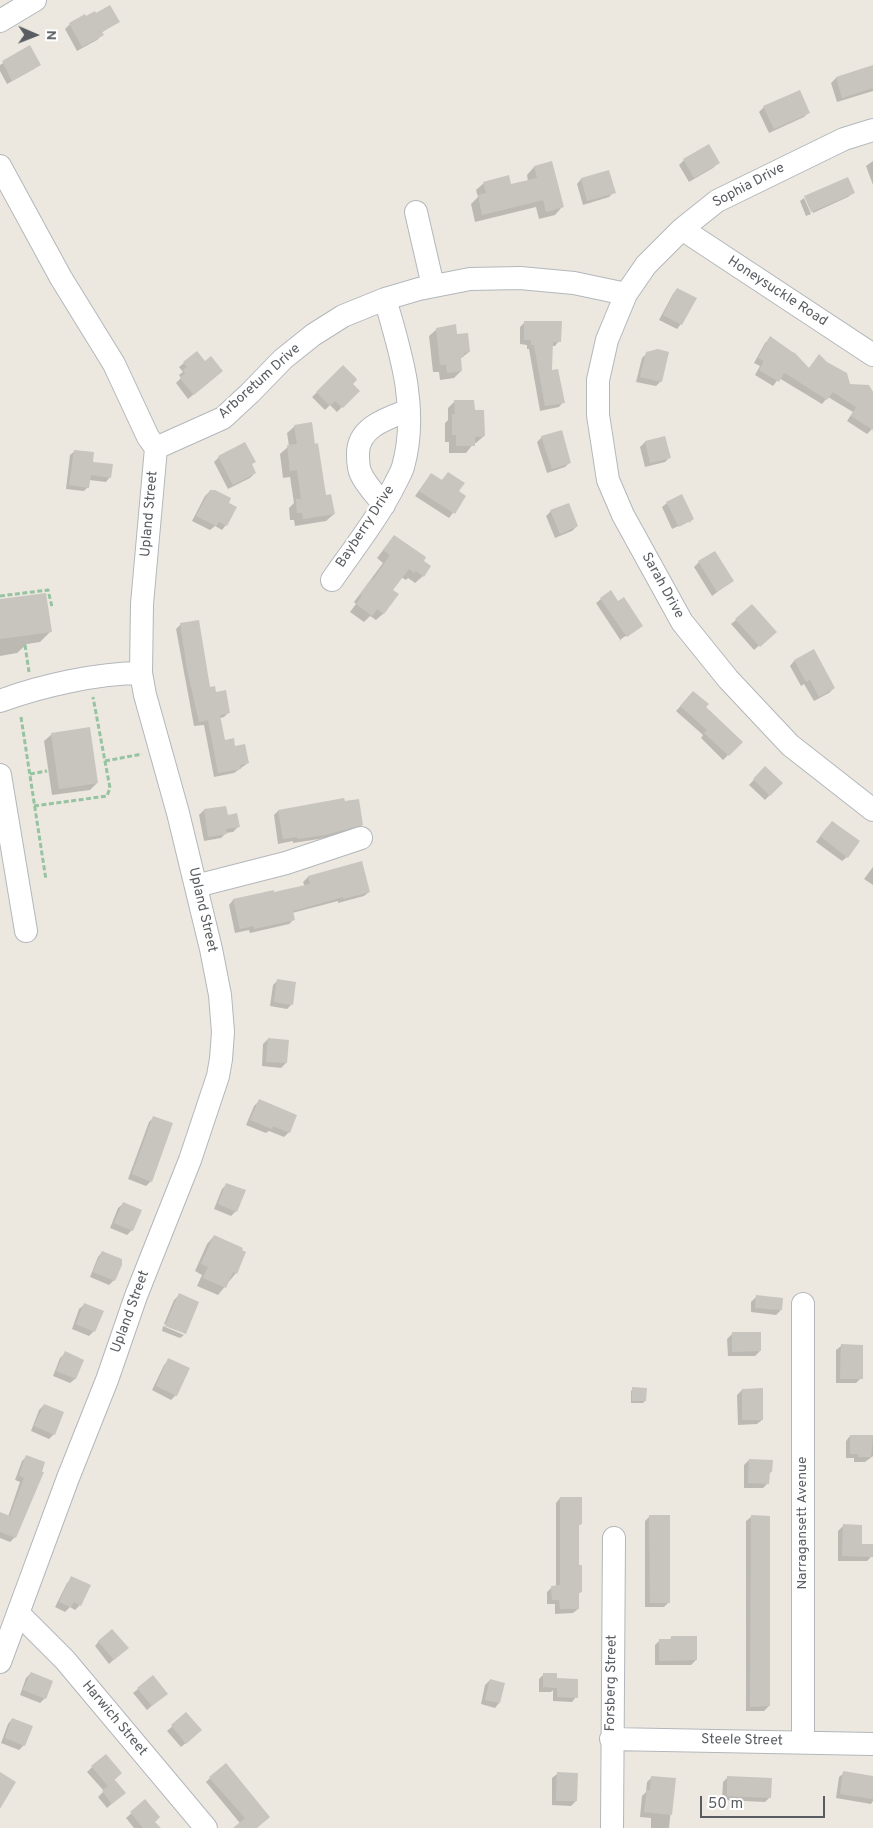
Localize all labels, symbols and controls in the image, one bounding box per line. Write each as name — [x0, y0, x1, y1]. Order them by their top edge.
north arrow — [10, 10, 60, 60]
text: N — [42, 30, 59, 40]
street label: Sophia Drive — [710, 160, 788, 212]
street label: Honeysuckle Road — [724, 253, 830, 331]
street label: Arboretum Drive — [216, 341, 304, 423]
street label: Upland Street — [138, 470, 162, 558]
street label: Bayberry Drive — [333, 483, 399, 571]
street label: Sarah Drive — [637, 550, 687, 622]
street label: Upland Street — [184, 866, 220, 954]
street label: Upland Street — [108, 1268, 154, 1356]
street label: Narragansett Avenue — [795, 1457, 811, 1589]
street label: Forsberg Street — [603, 1634, 621, 1732]
street label: Harwich Street — [78, 1678, 150, 1760]
street label: Steele Street — [701, 1732, 783, 1750]
scale bar — [703, 1786, 828, 1818]
text: 50 m — [708, 1795, 743, 1814]

